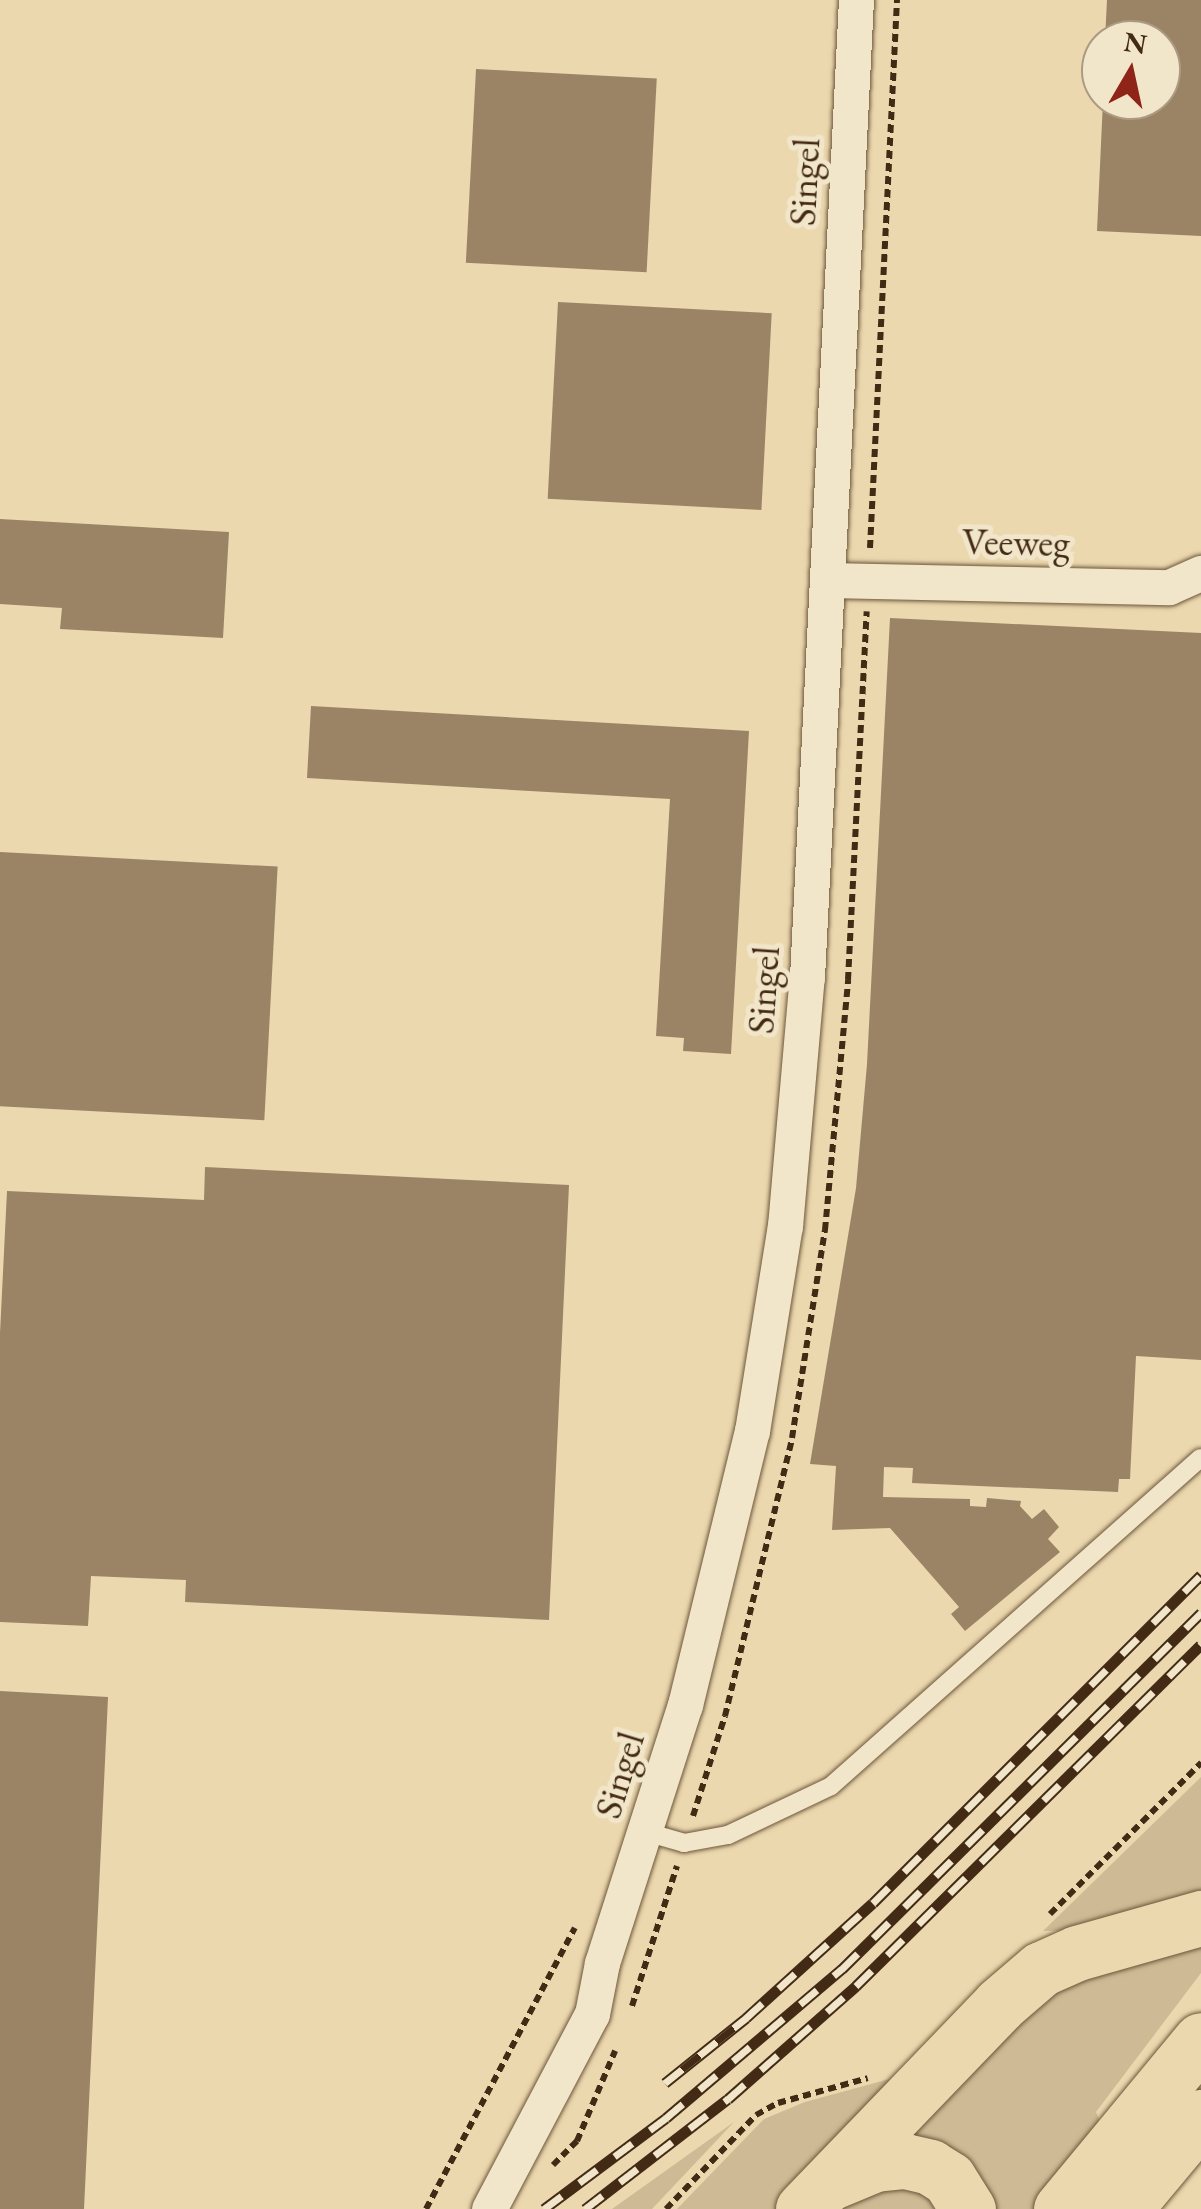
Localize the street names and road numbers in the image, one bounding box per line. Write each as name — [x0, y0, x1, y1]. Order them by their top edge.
street label: Singel — [779, 137, 829, 227]
street label: Veeweg — [962, 518, 1070, 566]
street label: Singel — [737, 945, 789, 1035]
street label: Singel — [584, 1726, 654, 1824]

